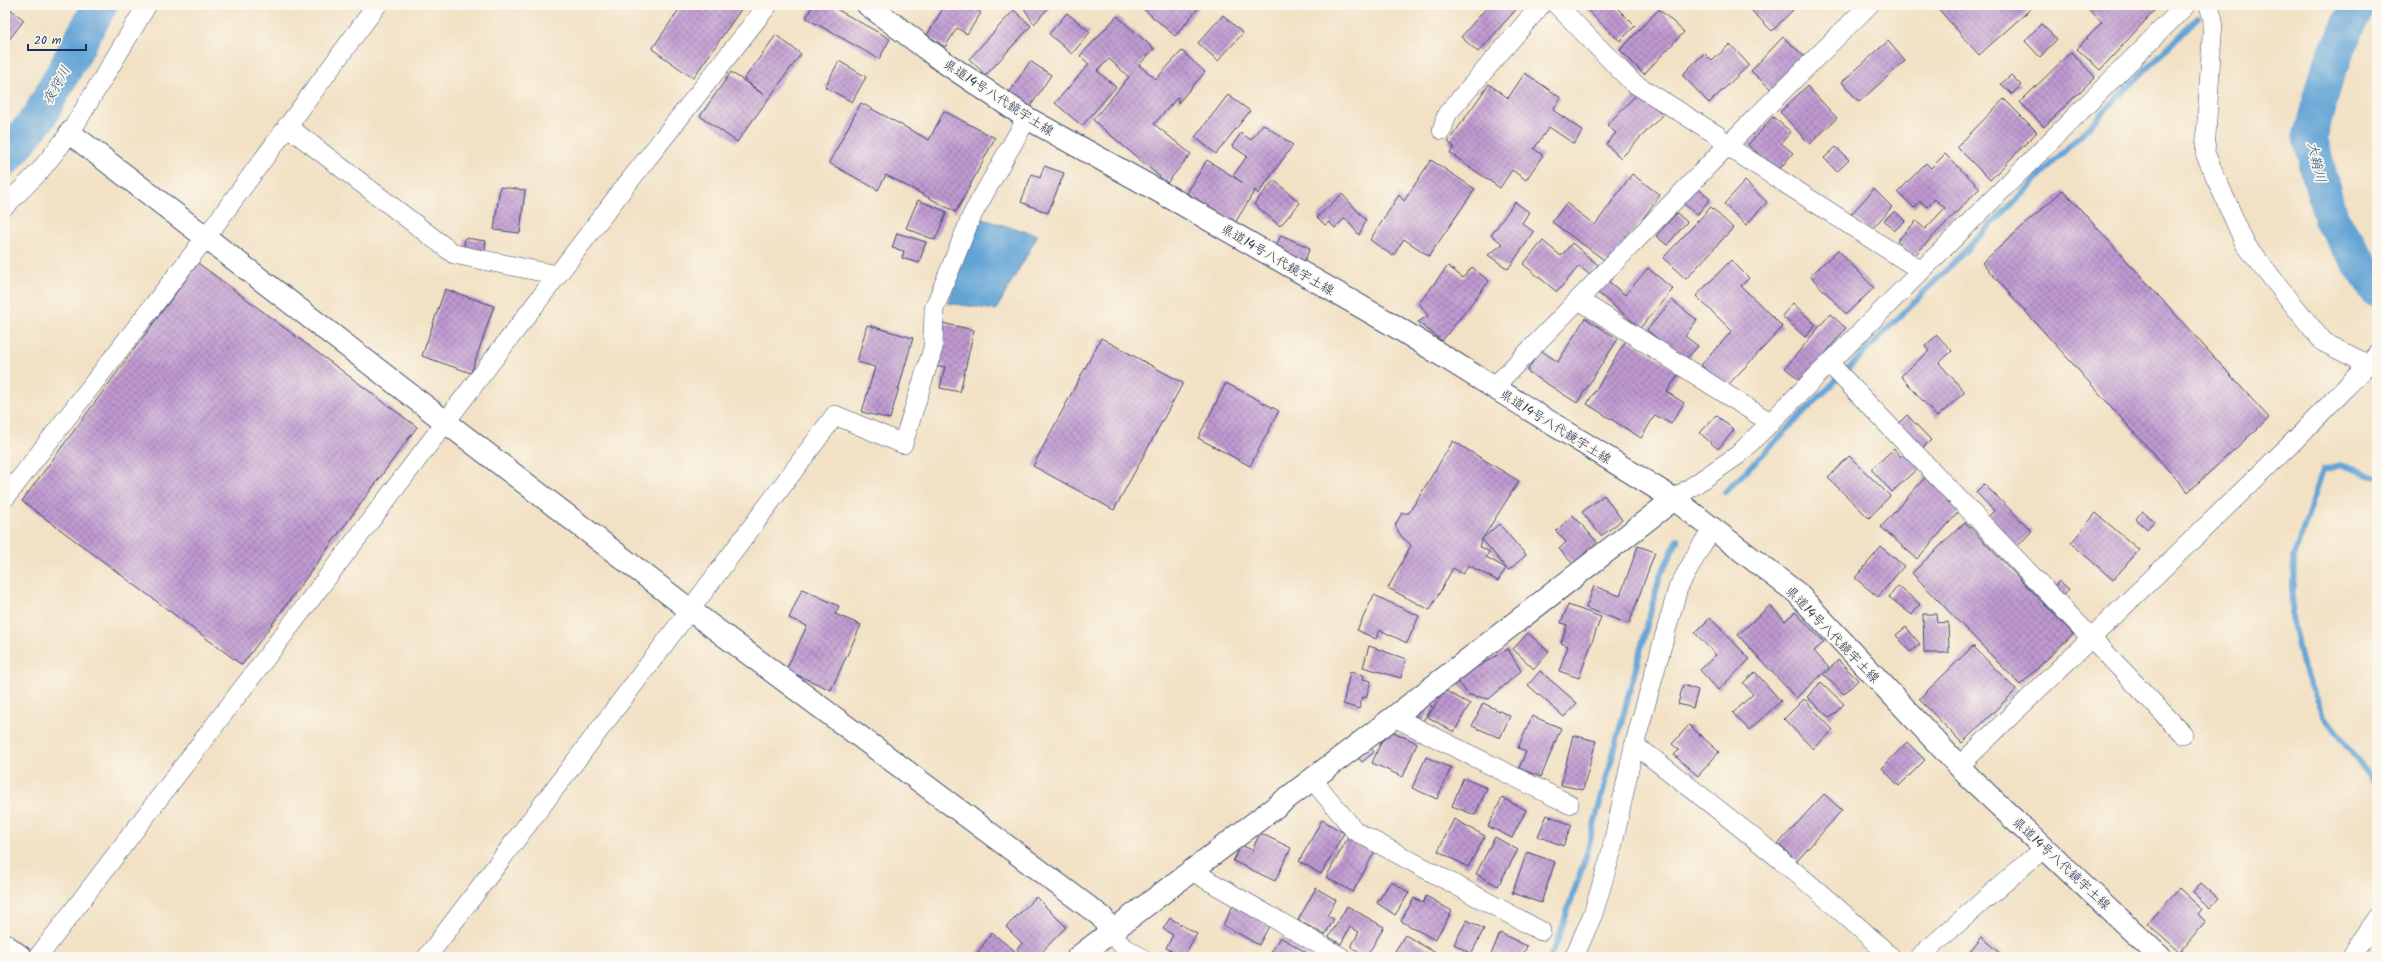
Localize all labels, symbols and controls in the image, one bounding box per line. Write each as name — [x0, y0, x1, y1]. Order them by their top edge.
scale bar — [28, 26, 86, 52]
text: 20 m — [34, 31, 62, 50]
street label: 県道14号八代鏡宇土線 — [939, 55, 1059, 143]
water label: 夜狩川 — [37, 62, 77, 109]
water label: 大鞘川 — [2301, 139, 2331, 185]
street label: 県道14号八代鏡宇土線 — [1216, 219, 1339, 302]
street label: 県道14号八代鏡宇土線 — [1495, 384, 1616, 471]
street label: 県道14号八代鏡宇土線 — [1780, 582, 1885, 689]
street label: 県道14号八代鏡宇土線 — [2007, 813, 2116, 916]

